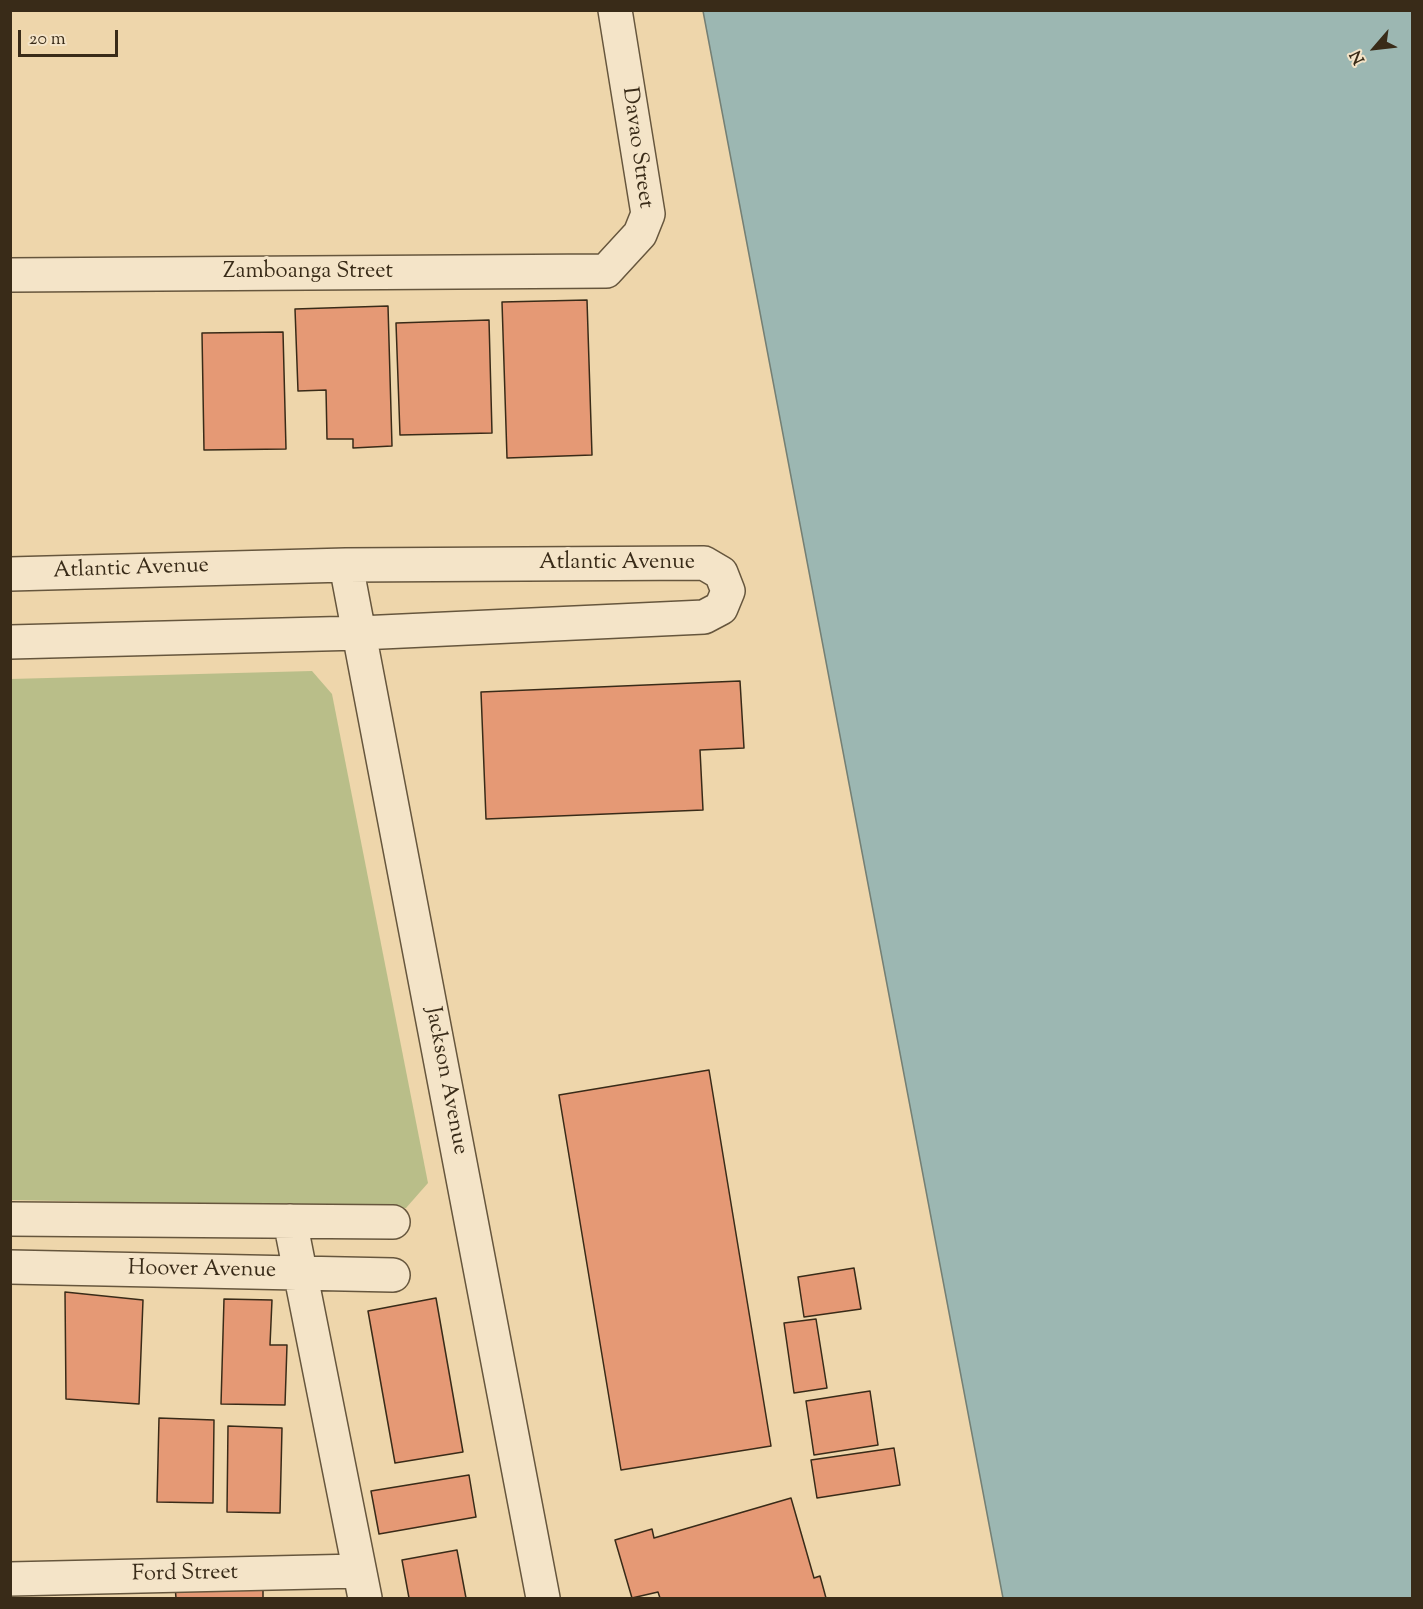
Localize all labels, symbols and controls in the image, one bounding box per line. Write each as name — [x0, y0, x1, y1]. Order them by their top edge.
scale bar — [21, 18, 122, 56]
north arrow — [1345, 18, 1405, 78]
text: 20 m — [29, 27, 66, 53]
text: N — [1346, 46, 1372, 68]
street label: Davao Street — [614, 86, 658, 210]
street label: Zamboanga Street — [223, 260, 393, 286]
street label: Atlantic Avenue — [539, 551, 695, 577]
street label: Atlantic Avenue — [53, 554, 209, 586]
street label: Jackson Avenue — [418, 1005, 472, 1157]
street label: Hoover Avenue — [128, 1257, 276, 1285]
street label: Ford Street — [132, 1561, 238, 1589]

